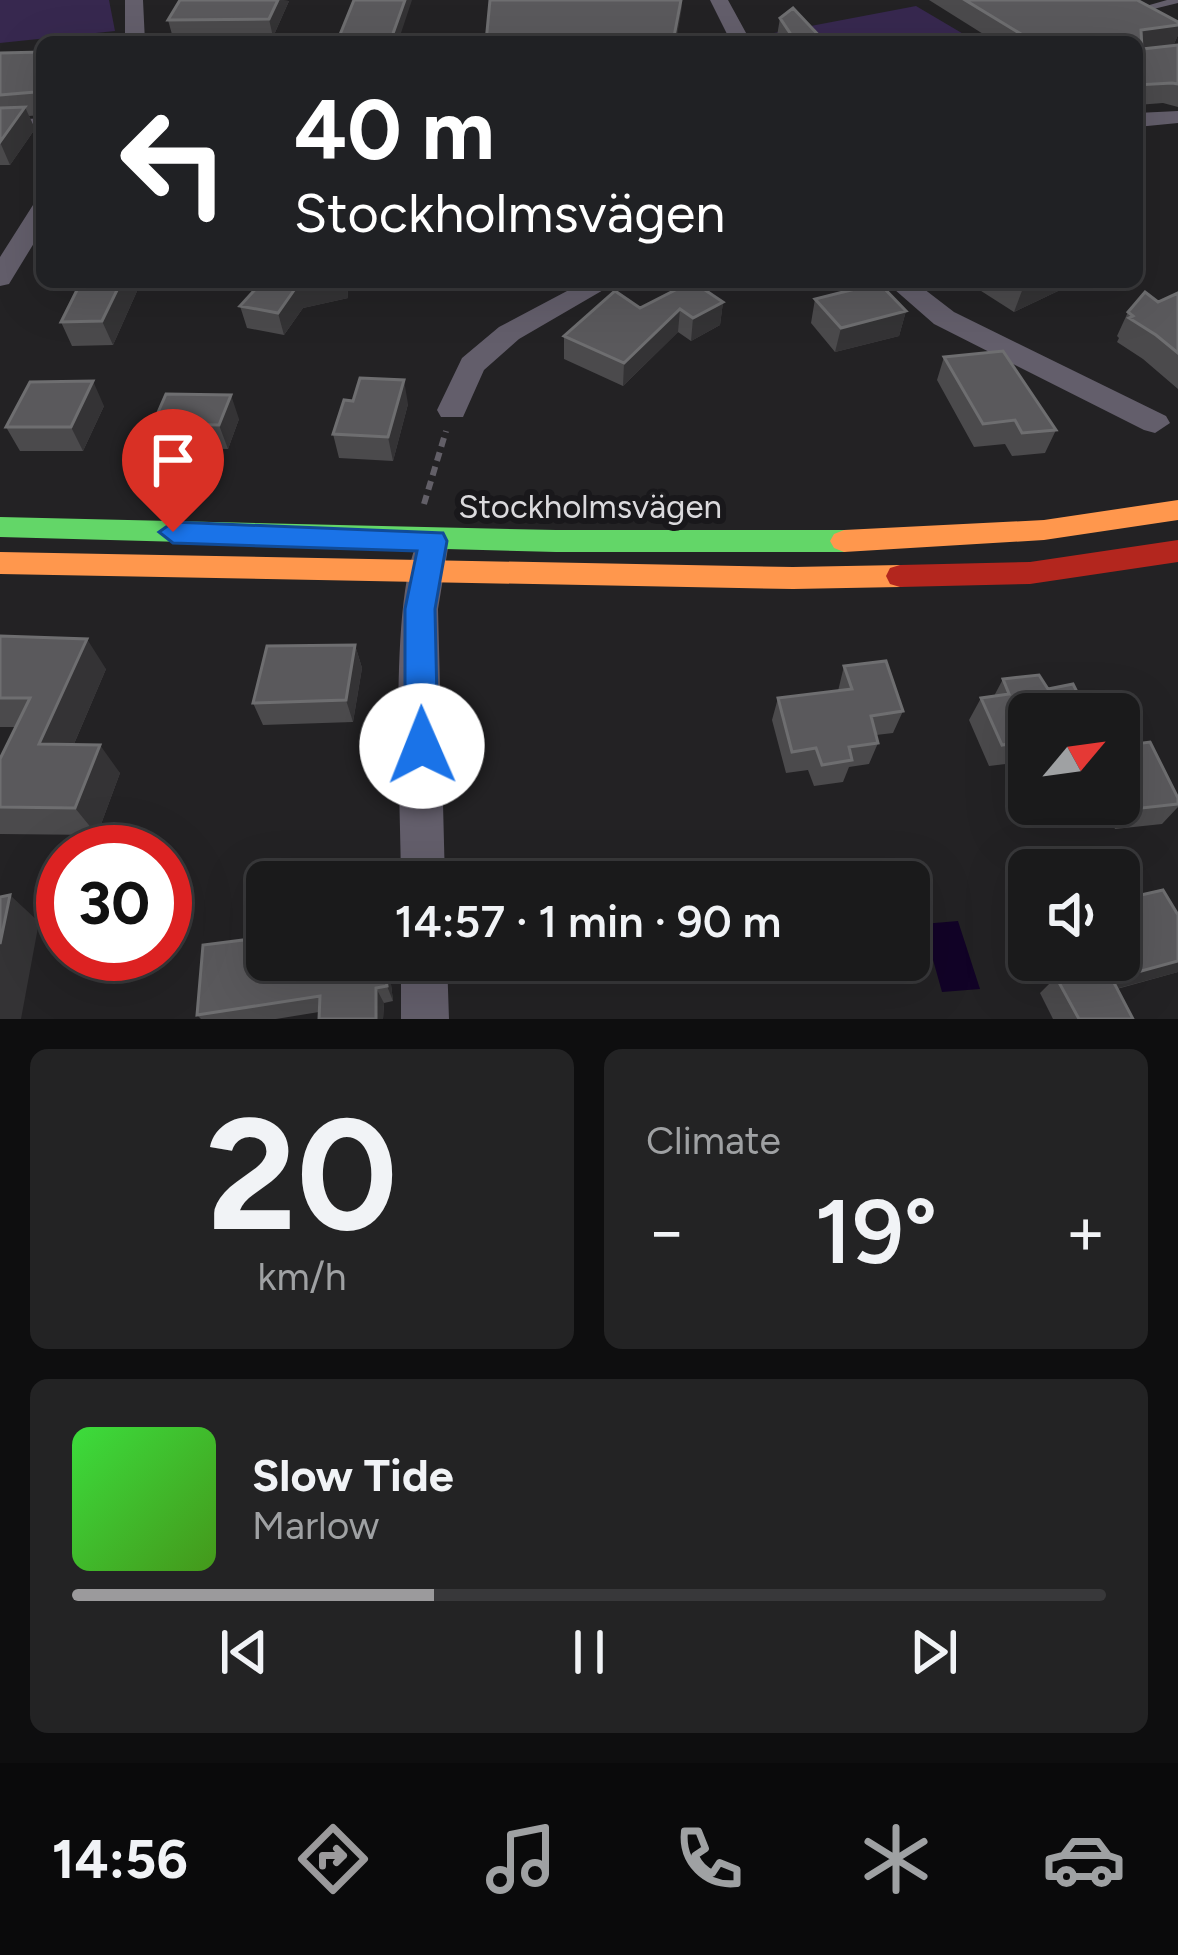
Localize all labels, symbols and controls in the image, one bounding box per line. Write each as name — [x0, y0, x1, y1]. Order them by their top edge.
text: 40 m — [294, 79, 495, 180]
icon: left — [96, 84, 252, 240]
text: Stockholmsvägen — [294, 181, 726, 246]
pin — [122, 409, 224, 532]
icon: arrive — [140, 427, 206, 493]
street label: Stockholmsvägen — [458, 487, 722, 526]
position arrow — [359, 683, 485, 809]
north arrow — [1008, 693, 1140, 825]
map controls — [1008, 693, 1140, 981]
speed limit sign: 30 — [36, 825, 192, 981]
button: sound — [1008, 849, 1140, 981]
text: 14:57 · 1 min · 90 m — [395, 894, 781, 948]
text: 20 — [206, 1081, 398, 1268]
text: Climate — [646, 1117, 781, 1164]
text: 19° — [814, 1177, 938, 1286]
text: − — [646, 1191, 687, 1271]
text: + — [1065, 1191, 1106, 1271]
text: km/h — [257, 1253, 347, 1300]
text: Slow Tide — [252, 1448, 454, 1502]
text: Marlow — [252, 1502, 379, 1549]
icon: previous — [211, 1619, 277, 1685]
icon: pause — [556, 1619, 622, 1685]
icon: next — [901, 1619, 967, 1685]
icon: directions — [291, 1817, 375, 1901]
icon: music — [479, 1817, 563, 1901]
icon: phone — [667, 1817, 751, 1901]
icon: climate — [854, 1817, 938, 1901]
icon: car — [1042, 1817, 1126, 1901]
text: 14:56 — [52, 1827, 188, 1892]

